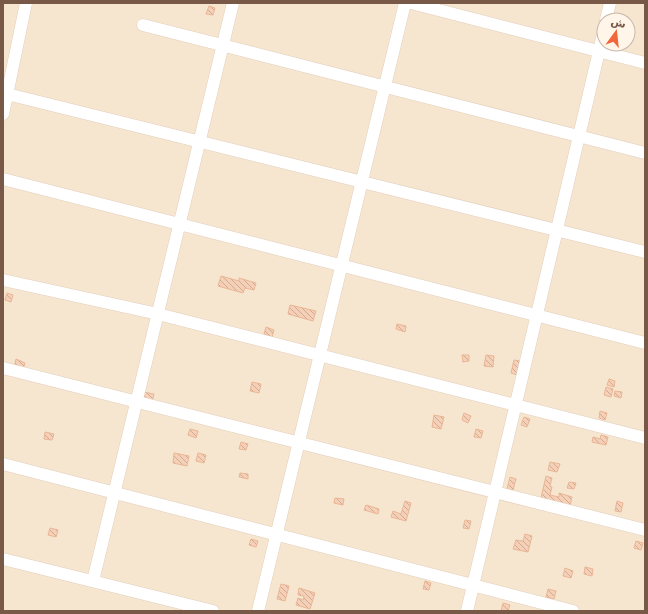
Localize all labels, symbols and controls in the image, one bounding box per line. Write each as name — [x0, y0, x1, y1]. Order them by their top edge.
north arrow — [596, 12, 636, 52]
text: ش — [609, 15, 627, 31]

